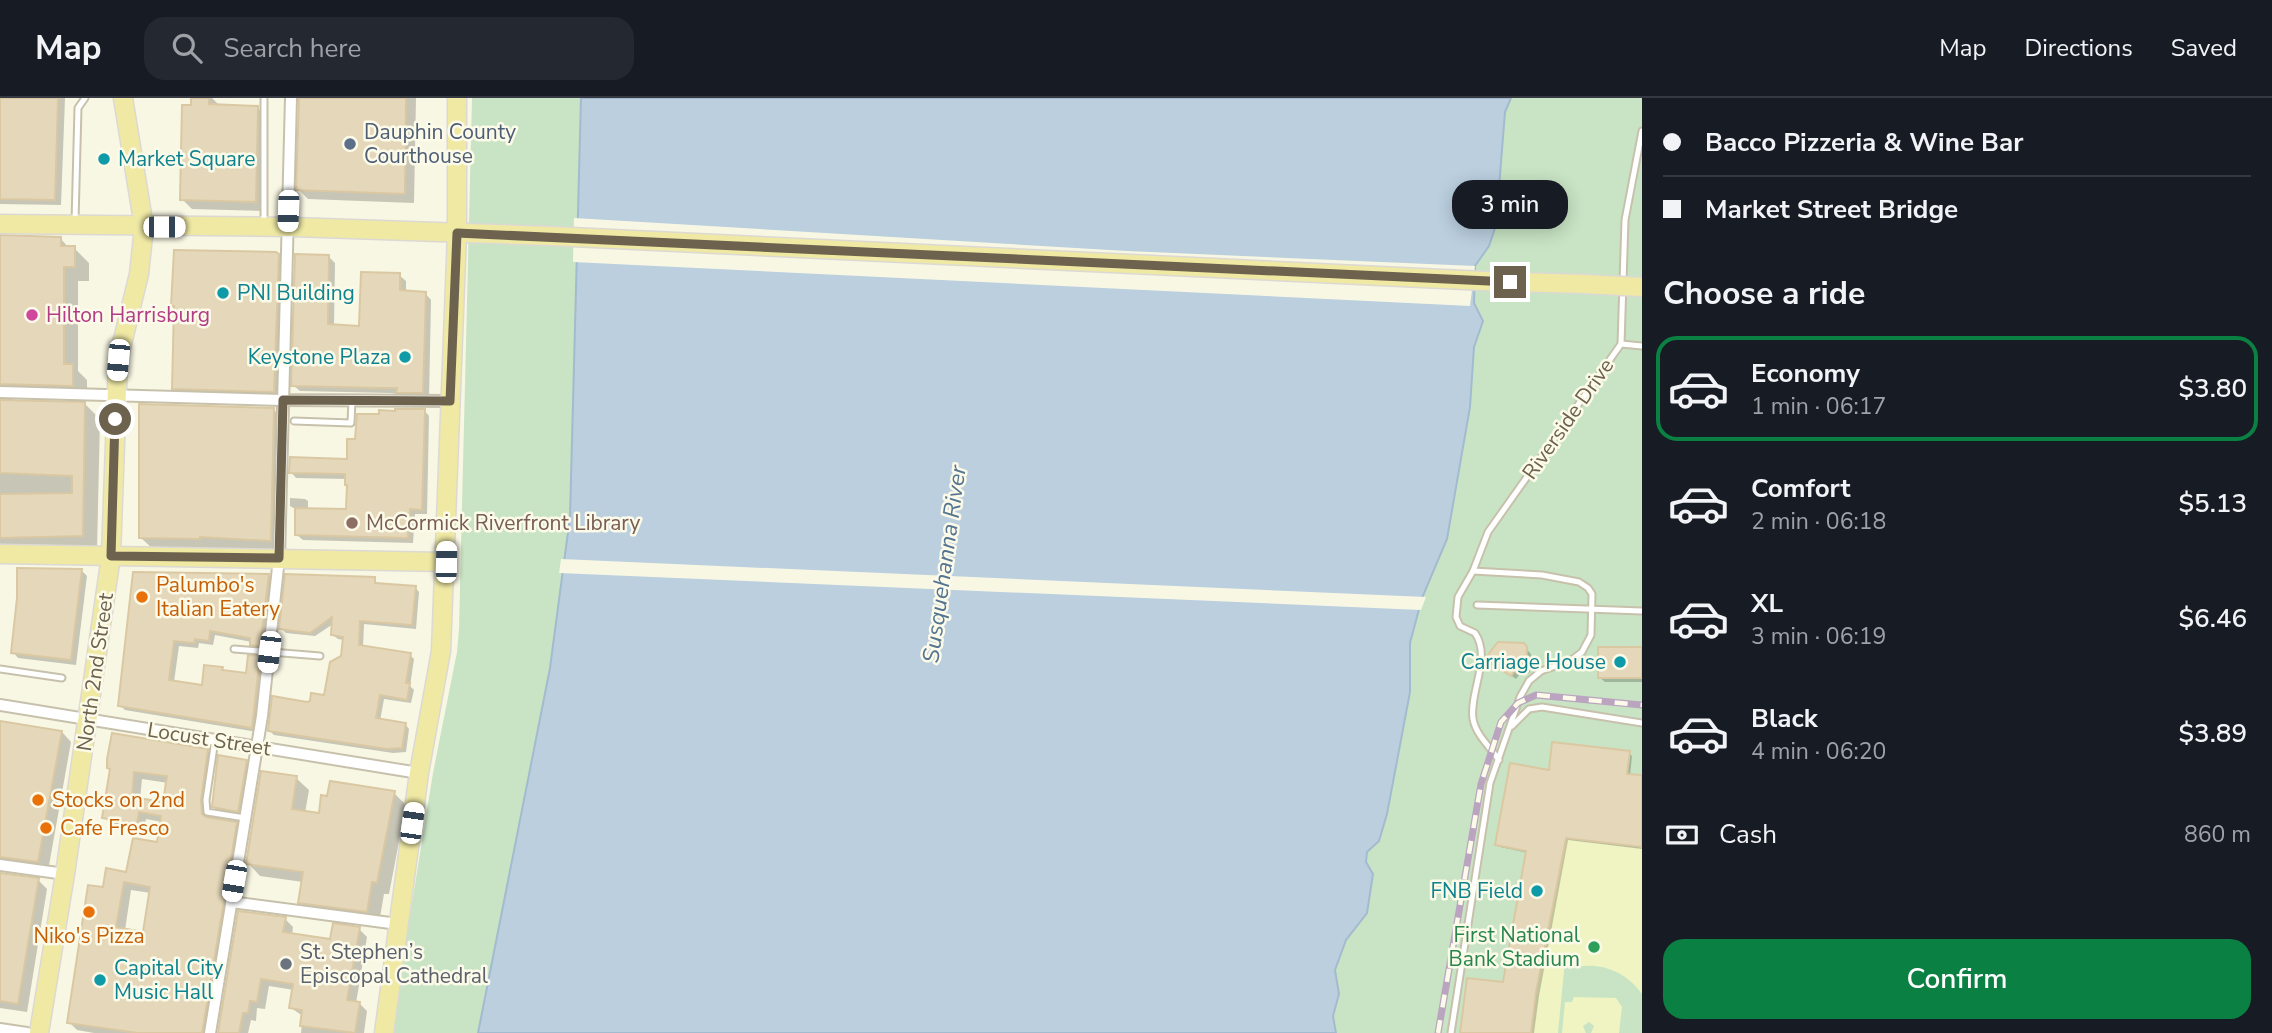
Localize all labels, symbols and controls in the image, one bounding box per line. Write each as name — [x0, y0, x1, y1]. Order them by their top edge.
search box — [144, 17, 634, 80]
text: Map — [35, 26, 102, 71]
icon: search — [168, 29, 206, 67]
text: Search here — [224, 31, 361, 66]
text: Map — [1939, 32, 1986, 64]
text: Directions — [2024, 32, 2133, 64]
text: Saved — [2171, 32, 2237, 64]
place label: Dauphin County Courthouse — [364, 118, 516, 170]
text: Bacco Pizzeria & Wine Bar — [1705, 125, 2023, 160]
marker: Dauphin County Courthouse — [342, 136, 358, 152]
place label: Market Square — [118, 145, 255, 173]
marker: Market Square — [96, 151, 112, 167]
callout: 3 min — [1452, 180, 1568, 230]
text: 3 min — [1481, 189, 1539, 220]
car — [277, 190, 300, 232]
text: Market Street Bridge — [1705, 192, 1958, 227]
car — [144, 217, 186, 238]
route end — [1494, 266, 1526, 298]
text: Choose a ride — [1663, 272, 1865, 315]
place label: PNI Building — [237, 279, 355, 307]
marker: PNI Building — [215, 285, 231, 301]
place label: Hilton Harrisburg — [46, 301, 210, 329]
marker: Hilton Harrisburg — [24, 307, 40, 323]
car — [106, 338, 131, 382]
place label: Keystone Plaza — [248, 343, 391, 371]
marker: Keystone Plaza — [397, 349, 413, 365]
street label: Riverside Drive — [1516, 353, 1620, 485]
text: Economy — [1751, 356, 1860, 391]
icon: car — [1667, 357, 1730, 420]
text: $3.80 — [2178, 371, 2247, 406]
text: 1 min · 06:17 — [1751, 391, 1886, 422]
route start — [99, 403, 131, 435]
water label: Susquehanna River — [915, 463, 974, 665]
text: Comfort — [1751, 471, 1851, 506]
icon: car — [1667, 472, 1730, 535]
text: $5.13 — [2178, 486, 2247, 521]
text: 2 min · 06:18 — [1751, 506, 1886, 537]
place label: McCormick Riverfront Library — [366, 509, 640, 537]
marker: McCormick Riverfront Library — [344, 515, 360, 531]
car — [436, 541, 457, 583]
place label: Palumbo's Italian Eatery — [156, 571, 280, 623]
text: XL — [1751, 586, 1783, 621]
icon: car — [1667, 587, 1730, 650]
marker: Palumbo's Italian Eatery — [134, 589, 150, 605]
street label: North 2nd Street — [70, 590, 120, 753]
text: $6.46 — [2178, 601, 2247, 636]
text: 3 min · 06:19 — [1751, 621, 1886, 652]
car — [257, 630, 282, 674]
place label: Carriage House — [1460, 648, 1606, 676]
marker: Carriage House — [1612, 654, 1628, 670]
text: Black — [1751, 701, 1818, 736]
icon: car — [1667, 702, 1730, 765]
street label: Locust Street — [145, 715, 273, 763]
text: $3.89 — [2178, 716, 2247, 751]
text: 4 min · 06:20 — [1751, 736, 1886, 767]
place label: Stocks on 2nd — [52, 786, 185, 814]
marker: Stocks on 2nd — [30, 792, 46, 808]
car — [399, 801, 426, 845]
place label: Cafe Fresco — [60, 814, 169, 842]
icon: cash — [1663, 816, 1701, 854]
text: Cash — [1719, 817, 1777, 852]
text: 860 m — [2184, 819, 2251, 850]
marker: Cafe Fresco — [38, 820, 54, 836]
car — [221, 858, 248, 904]
place label: FNB Field — [1430, 877, 1523, 905]
marker: FNB Field — [1529, 883, 1545, 899]
marker: Niko's Pizza — [81, 904, 97, 920]
place label: First National Bank Stadium — [1449, 921, 1581, 973]
place label: Niko's Pizza — [33, 922, 145, 950]
place label: St. Stephen’s Episcopal Cathedral — [300, 938, 489, 990]
marker: First National Bank Stadium — [1586, 939, 1602, 955]
button: Confirm — [1663, 939, 2251, 1019]
place label: Capital City Music Hall — [114, 954, 224, 1006]
marker: St. Stephen’s Episcopal Cathedral — [278, 956, 294, 972]
marker: Capital City Music Hall — [92, 972, 108, 988]

